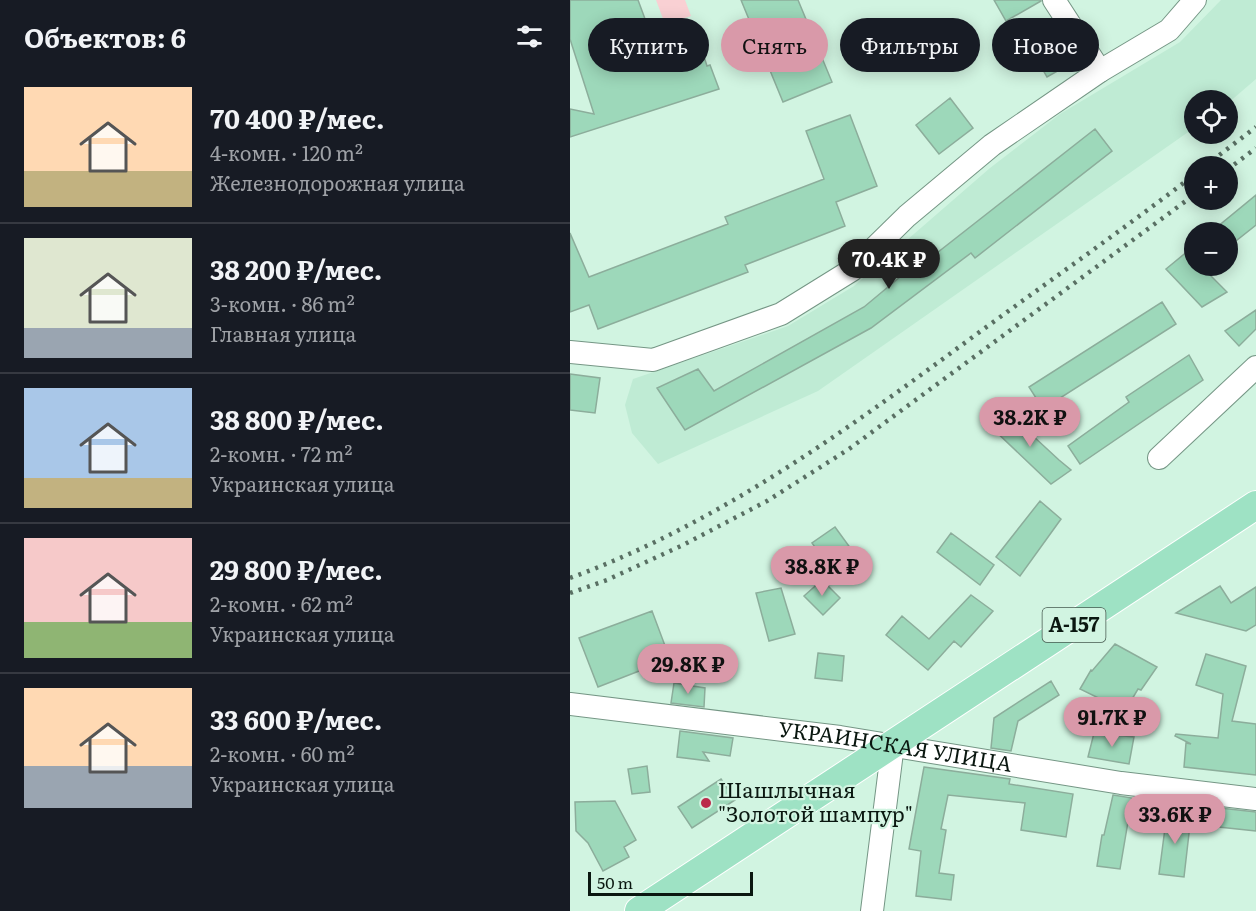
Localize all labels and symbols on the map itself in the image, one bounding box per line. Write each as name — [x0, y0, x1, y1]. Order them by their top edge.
pin: 70.4K ₽ — [834, 239, 944, 290]
pin: 38.2K ₽ — [975, 397, 1085, 448]
pin: 38.8K ₽ — [767, 546, 877, 597]
road number: А-157 — [1042, 608, 1106, 642]
pin: 29.8K ₽ — [633, 644, 743, 695]
pin: 91.7K ₽ — [1057, 697, 1167, 748]
street label: УКРАИНСКАЯ УЛИЦА — [777, 712, 1015, 778]
place label: Шашлычная "Золотой шампур" — [718, 773, 913, 828]
pin: 33.6K ₽ — [1120, 794, 1230, 845]
marker: Шашлычная "Золотой шампур" — [699, 796, 713, 810]
scale bar — [588, 869, 753, 896]

